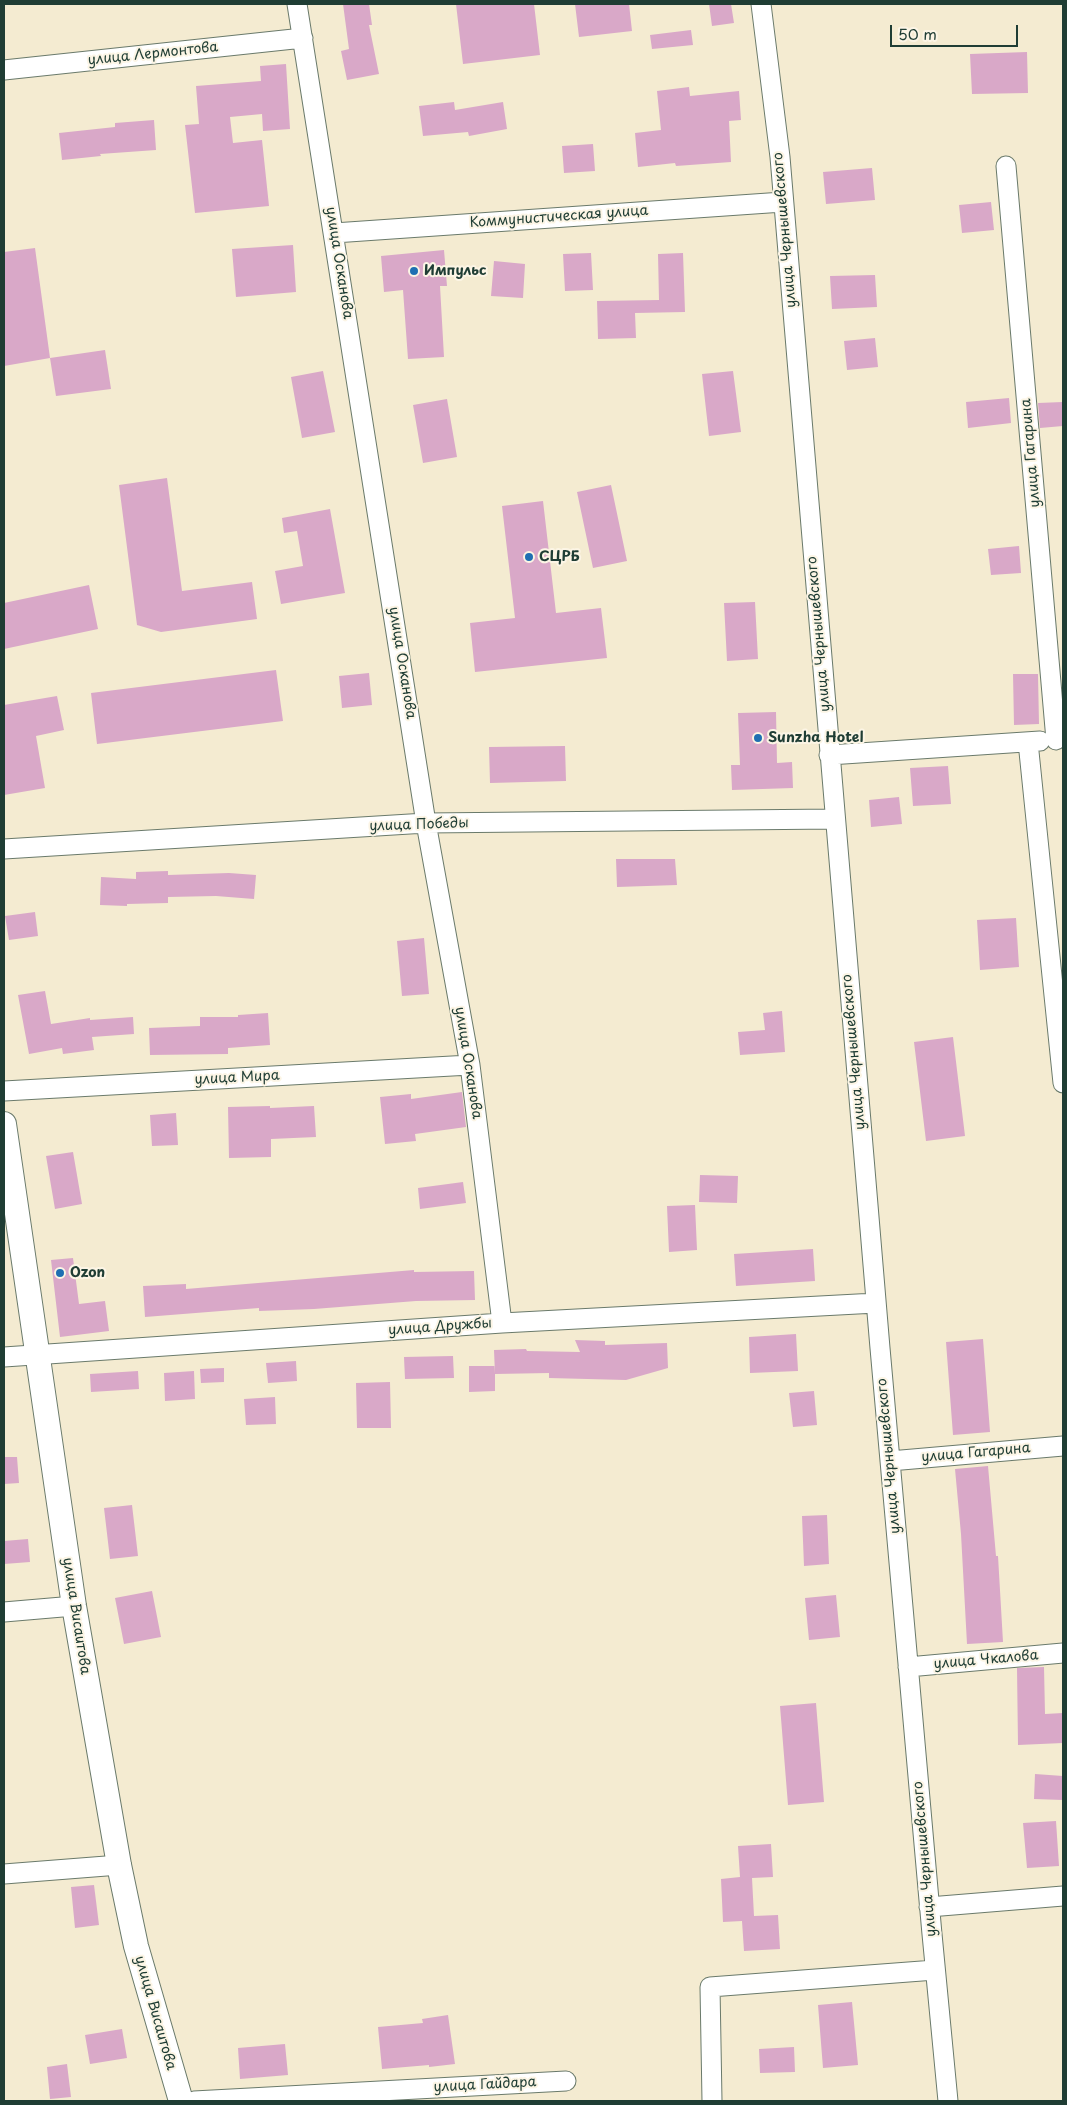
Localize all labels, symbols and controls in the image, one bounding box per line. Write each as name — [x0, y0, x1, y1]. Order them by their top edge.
scale bar — [892, 15, 1020, 47]
text: 50 m — [898, 22, 937, 45]
street label: улица Лермонтова — [87, 39, 219, 69]
street label: улица Чернышевского — [770, 152, 800, 308]
street label: Коммунистическая улица — [469, 202, 649, 232]
street label: улица Осканова — [322, 206, 356, 320]
place label: Импульс — [424, 263, 486, 279]
marker: Импульс — [408, 265, 420, 277]
street label: улица Гагарина — [1018, 398, 1044, 508]
place label: СЦРБ — [539, 549, 580, 565]
marker: СЦРБ — [523, 551, 535, 563]
street label: улица Чернышевского — [804, 556, 834, 712]
street label: улица Осканова — [385, 606, 419, 720]
place label: Sunzha Hotel — [768, 730, 863, 746]
marker: Sunzha Hotel — [752, 732, 764, 744]
street label: улица Победы — [369, 815, 469, 835]
street label: улица Чернышевского — [839, 974, 869, 1130]
street label: улица Осканова — [451, 1006, 485, 1120]
street label: улица Мира — [194, 1067, 280, 1089]
place label: Ozon — [70, 1265, 105, 1281]
marker: Ozon — [54, 1267, 66, 1279]
street label: улица Дружбы — [388, 1315, 492, 1339]
street label: улица Чернышевского — [874, 1378, 904, 1534]
street label: улица Гагарина — [921, 1440, 1031, 1466]
street label: улица Висаитова — [58, 1556, 94, 1676]
street label: улица Чкалова — [933, 1647, 1039, 1673]
street label: улица Чернышевского — [910, 1781, 940, 1937]
street label: улица Висаитова — [131, 1954, 179, 2072]
street label: улица Гайдара — [433, 2074, 537, 2096]

